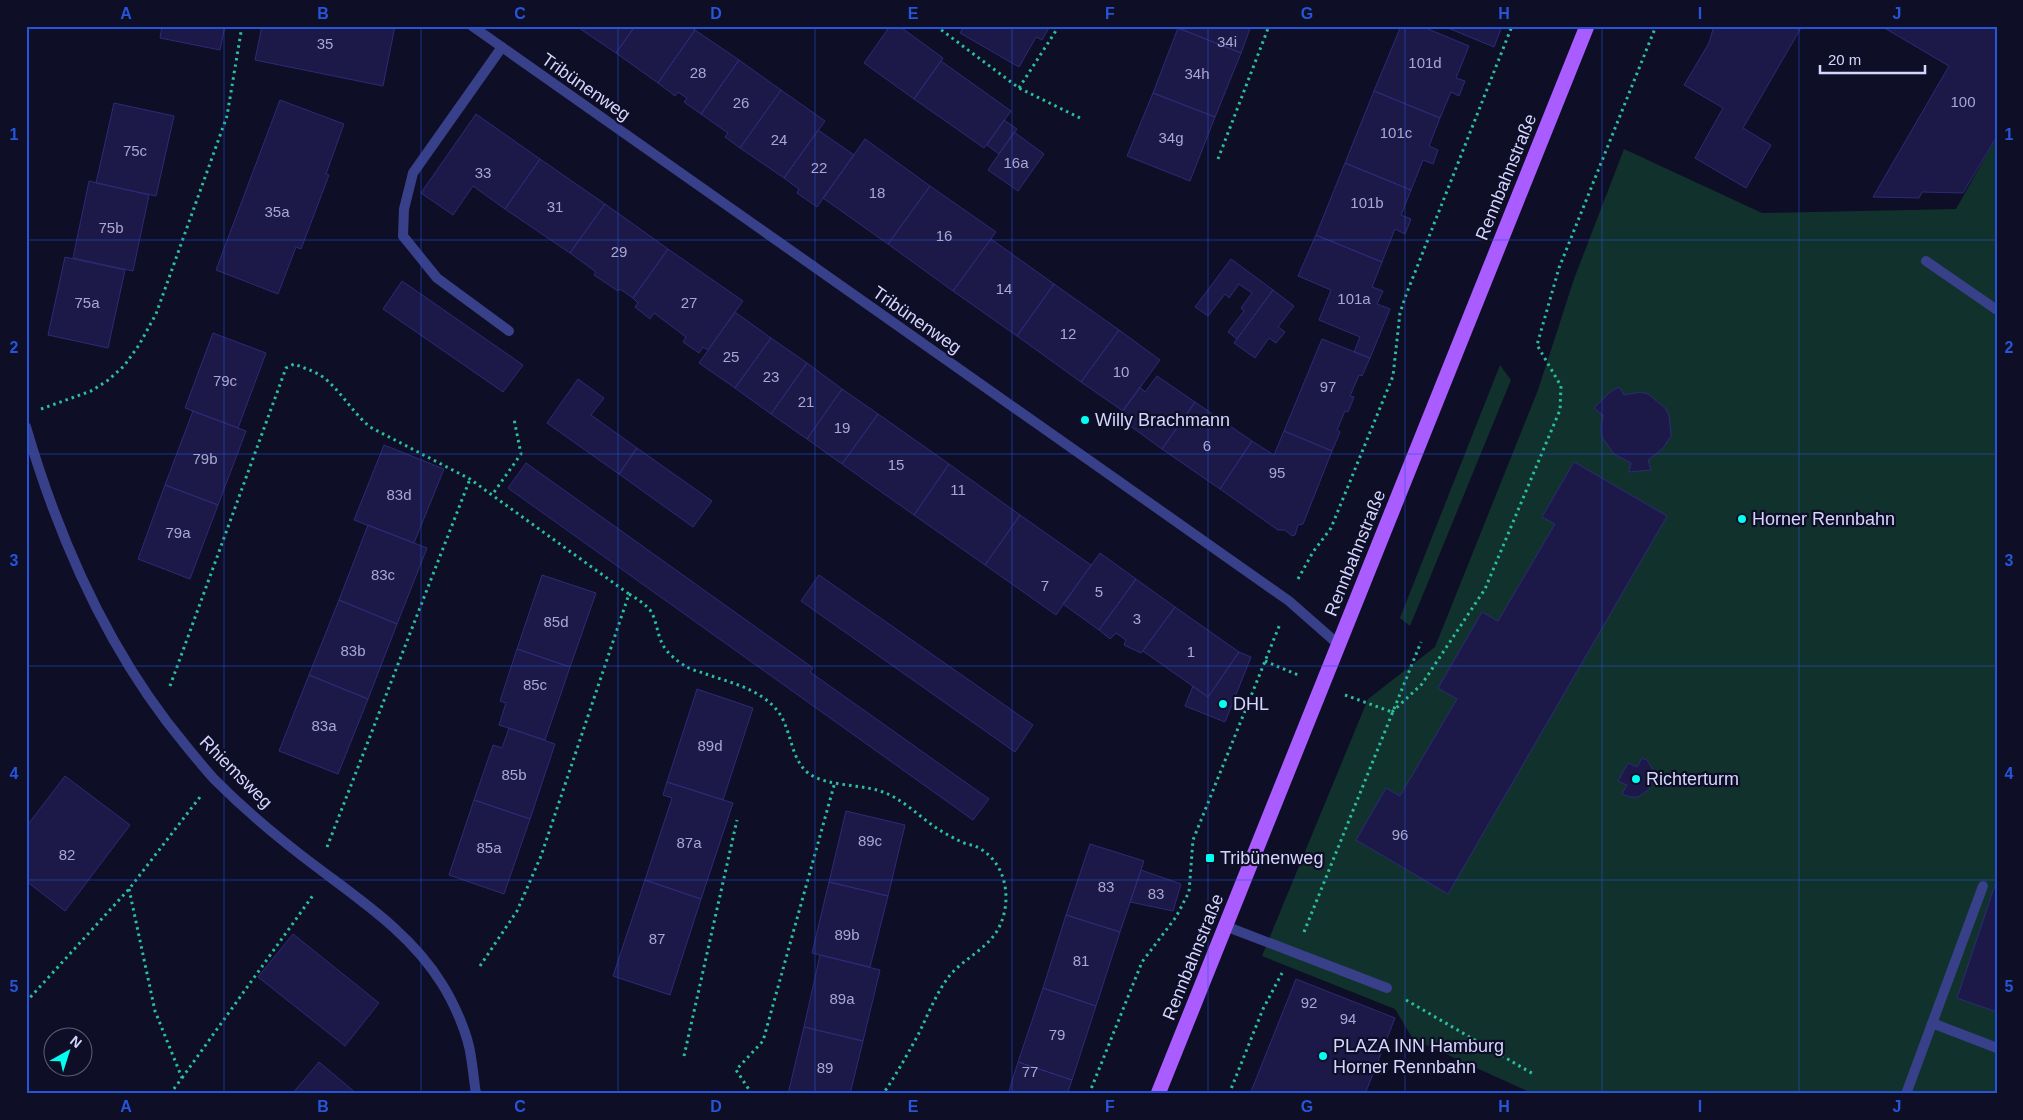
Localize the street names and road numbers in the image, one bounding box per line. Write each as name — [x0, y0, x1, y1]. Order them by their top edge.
street label: Tribünenweg — [538, 49, 634, 125]
street label: Rennbahnstraße — [1472, 111, 1540, 243]
street label: Tribünenweg — [869, 282, 965, 358]
street label: Rennbahnstraße — [1321, 487, 1389, 619]
street label: Rhiemsweg — [196, 732, 276, 812]
street label: Rennbahnstraße — [1159, 891, 1227, 1023]

